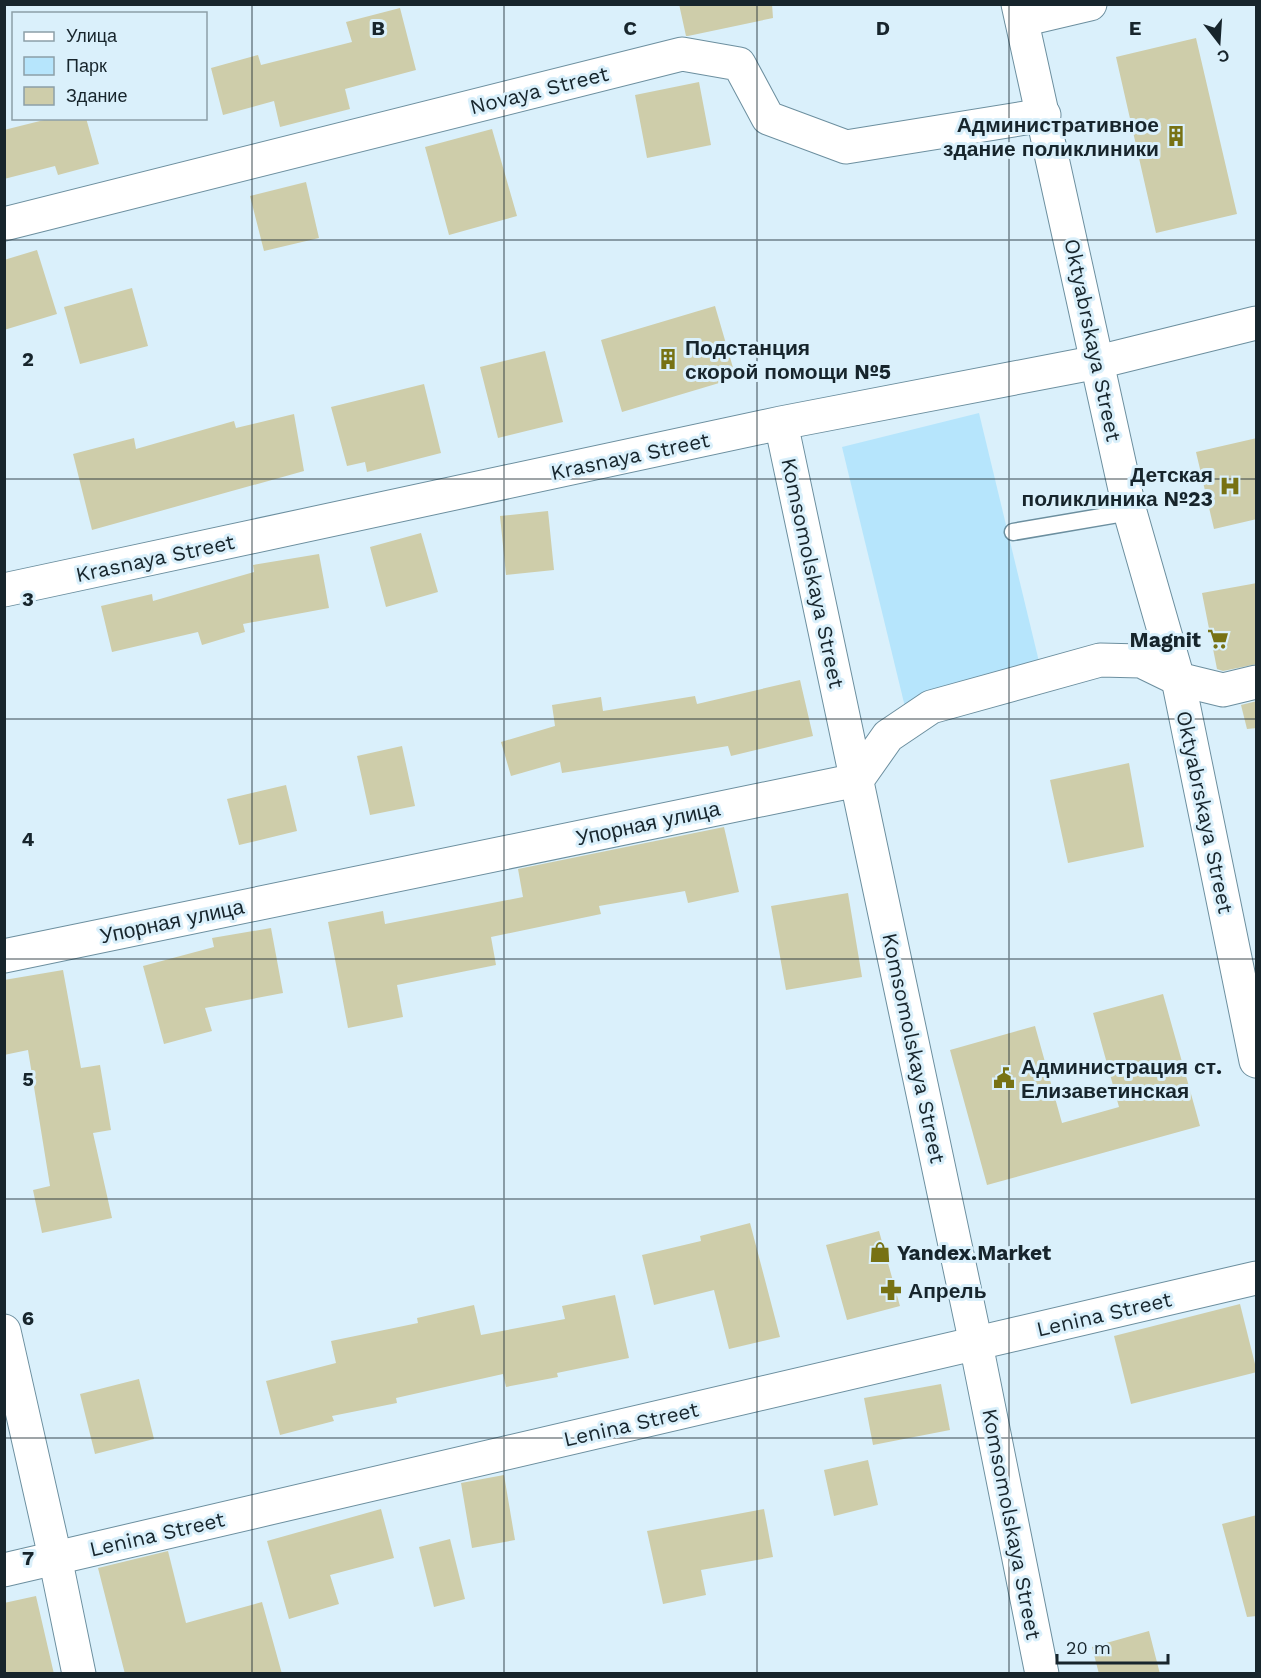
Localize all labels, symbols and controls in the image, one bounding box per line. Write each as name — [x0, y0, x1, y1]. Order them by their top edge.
legend — [12, 12, 207, 120]
north arrow — [1189, 12, 1249, 72]
text: B — [371, 16, 385, 40]
text: C — [623, 16, 637, 40]
text: D — [876, 16, 890, 40]
text: E — [1129, 16, 1141, 40]
text: Улица — [66, 25, 118, 46]
text: С — [1215, 45, 1232, 67]
text: Парк — [66, 55, 107, 76]
street label: Novaya Street — [467, 61, 611, 119]
text: Здание — [66, 85, 127, 106]
place label: Административное здание поликлиники — [943, 112, 1159, 161]
building icon: Административное здание поликлиники — [1164, 124, 1188, 148]
street label: Oktyabrskaya Street — [1059, 236, 1127, 444]
place label: Подстанция скорой помощи №5 — [685, 335, 891, 384]
text: 2 — [22, 347, 34, 371]
building icon: Подстанция скорой помощи №5 — [656, 347, 680, 371]
street label: Krasnaya Street — [548, 427, 712, 485]
street label: Komsomolskaya Street — [776, 456, 850, 691]
place label: Детская поликлиника №23 — [1022, 462, 1213, 511]
hospital icon: Детская поликлиника №23 — [1218, 474, 1242, 498]
street label: Krasnaya Street — [73, 529, 237, 587]
text: 3 — [22, 587, 34, 611]
place label: Magnit — [1130, 627, 1201, 652]
supermarket icon: Magnit — [1206, 627, 1230, 651]
street label: Oktyabrskaya Street — [1171, 708, 1239, 916]
street label: Упорная улица — [574, 795, 723, 850]
text: 4 — [22, 827, 35, 851]
street label: Упорная улица — [98, 893, 247, 948]
street label: Komsomolskaya Street — [877, 931, 951, 1166]
place label: Администрация ст. Елизаветинская — [1021, 1054, 1222, 1103]
public building icon: Администрация ст. Елизаветинская — [992, 1066, 1016, 1090]
text: 5 — [22, 1067, 34, 1091]
shop icon: Yandex.Market — [868, 1240, 892, 1264]
place label: Yandex.Market — [897, 1240, 1051, 1265]
pharmacy icon: Апрель — [879, 1278, 903, 1302]
place label: Апрель — [908, 1278, 987, 1303]
street label: Lenina Street — [1034, 1286, 1174, 1342]
text: 6 — [22, 1306, 34, 1330]
street label: Lenina Street — [561, 1396, 701, 1452]
street label: Komsomolskaya Street — [977, 1406, 1047, 1642]
street label: Lenina Street — [87, 1506, 227, 1562]
text: 7 — [22, 1546, 34, 1570]
scale bar — [1057, 1627, 1168, 1665]
text: 20 m — [1066, 1637, 1111, 1658]

